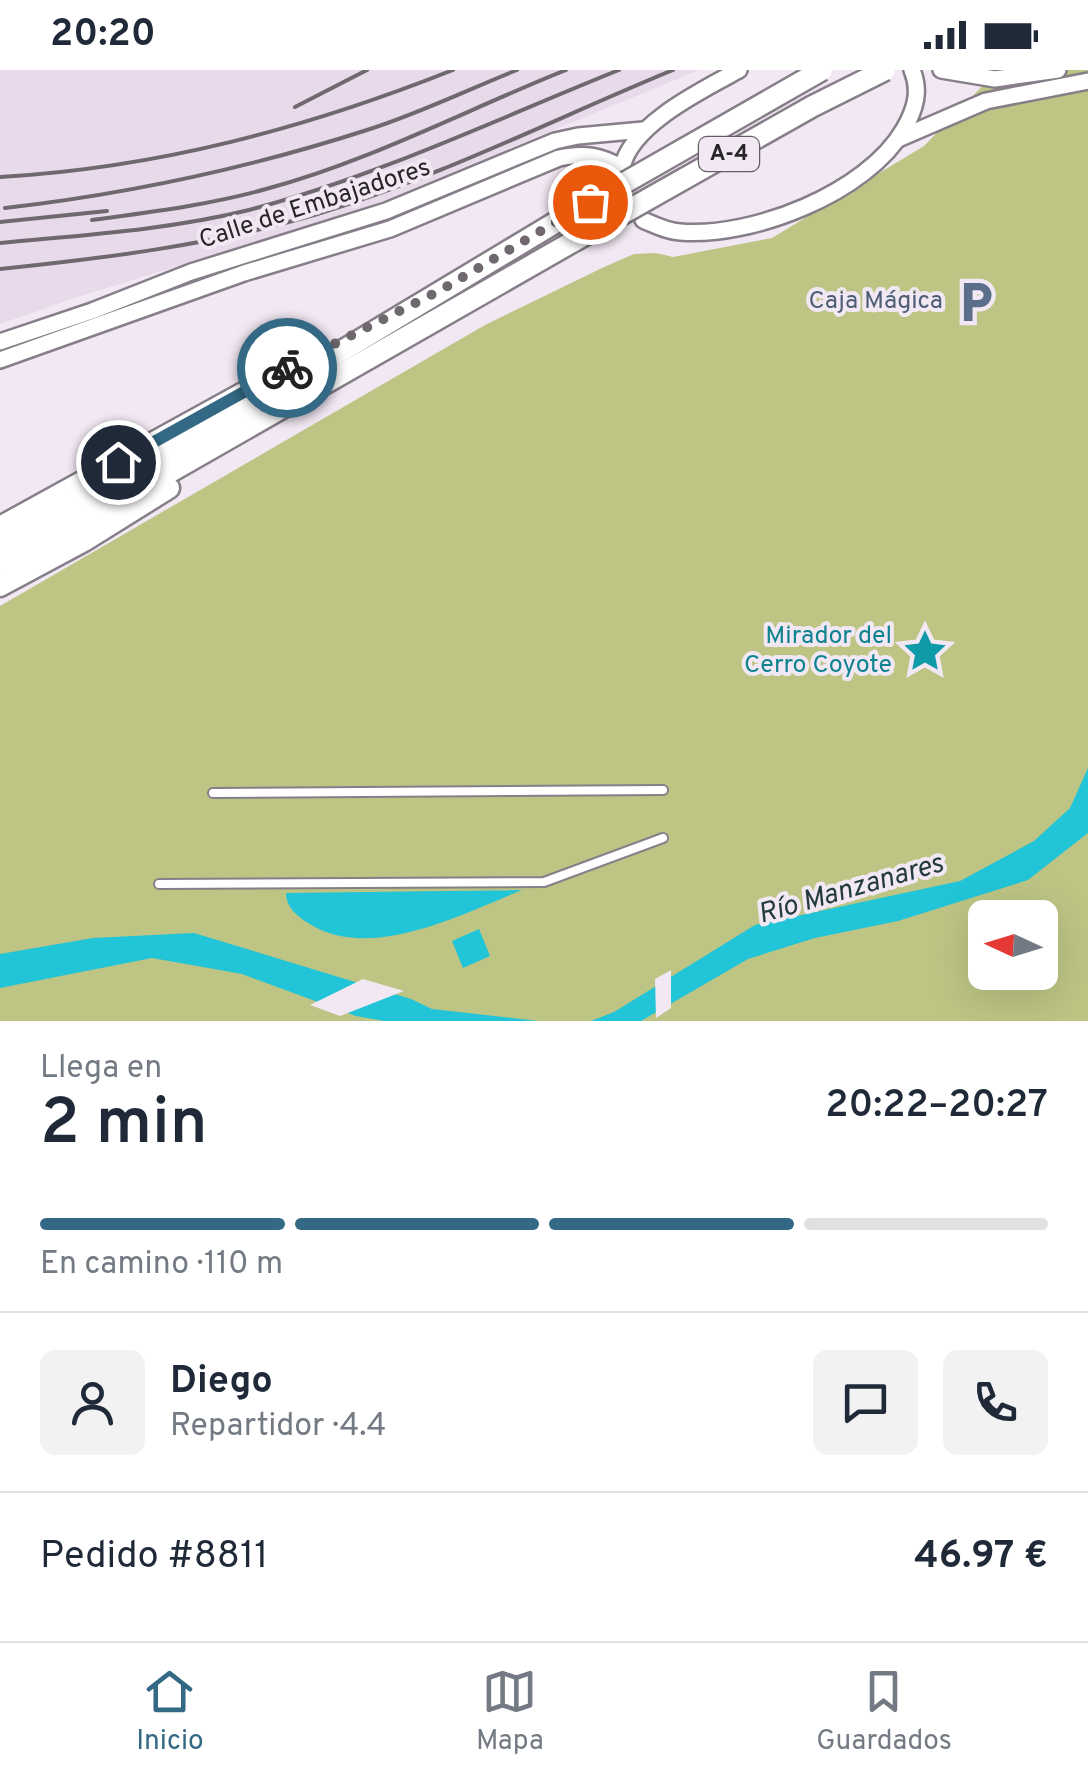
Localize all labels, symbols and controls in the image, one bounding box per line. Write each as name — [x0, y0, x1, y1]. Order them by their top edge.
text: 20:20 — [50, 11, 156, 60]
road number: A-4 — [699, 137, 759, 171]
street label: Calle de Embajadores — [195, 153, 435, 257]
pin — [548, 160, 633, 245]
icon: bag — [563, 175, 618, 230]
parking icon: Caja Mágica — [952, 278, 1000, 326]
place label: Caja Mágica — [808, 286, 943, 318]
courier — [237, 318, 337, 418]
icon: bike — [260, 341, 315, 396]
pin — [76, 420, 161, 505]
icon: home — [91, 435, 146, 490]
place label: Mirador del Cerro Coyote — [744, 621, 892, 682]
place icon: Mirador del Cerro Coyote — [901, 627, 949, 675]
water label: Río Manzanares — [754, 846, 948, 934]
north arrow — [968, 900, 1058, 990]
map controls — [968, 900, 1058, 990]
text: Llega en — [40, 1049, 162, 1089]
text: 20:22–20:27 — [825, 1082, 1048, 1131]
text: 2 min — [40, 1085, 208, 1167]
text: En camino · 110 m — [40, 1245, 283, 1285]
button: person — [40, 1350, 145, 1455]
button: chat — [813, 1350, 918, 1455]
button: phone — [943, 1350, 1048, 1455]
text: Diego — [170, 1358, 273, 1407]
text: Repartidor · 4.4 — [170, 1407, 386, 1447]
text: Pedido #8811 — [40, 1533, 268, 1582]
text: 46.97 € — [914, 1533, 1048, 1582]
tab: Inicio — [136, 1664, 204, 1760]
tab: Mapa — [476, 1664, 544, 1760]
tab: Guardados — [816, 1664, 952, 1760]

